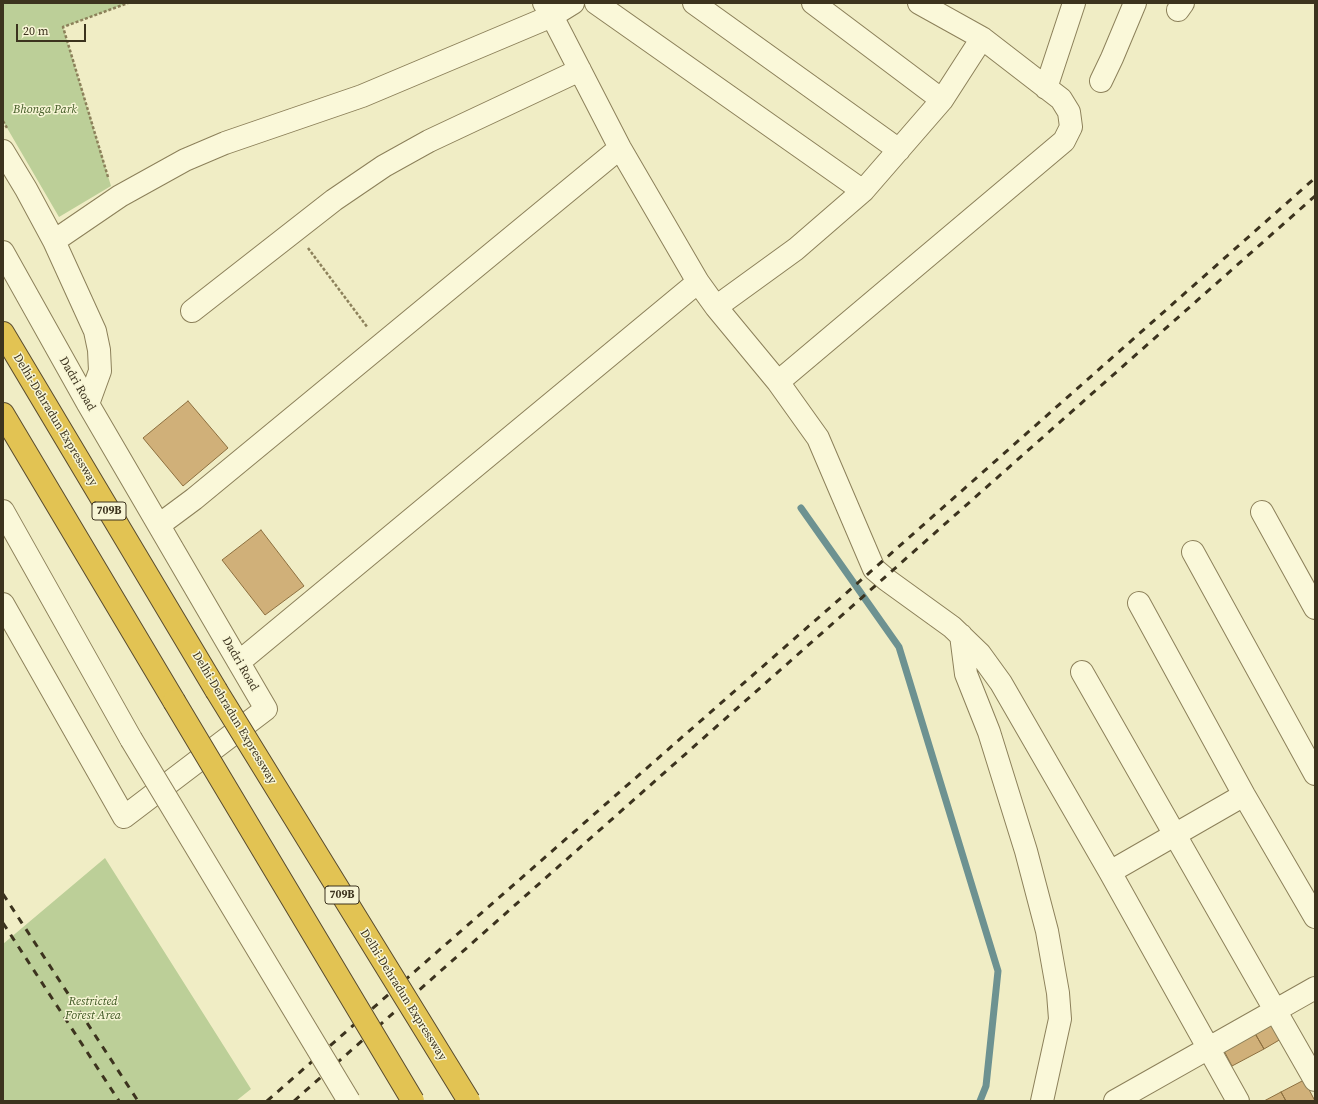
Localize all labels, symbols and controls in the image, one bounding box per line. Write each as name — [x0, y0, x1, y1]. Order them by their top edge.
scale bar — [18, 16, 88, 42]
text: 20 m — [23, 23, 49, 39]
park label: Bhonga Park — [13, 103, 77, 117]
street label: Delhi-Dehradun Expressway — [10, 351, 100, 489]
street label: Dadri Road — [56, 354, 98, 414]
road number: 709B — [92, 502, 126, 520]
street label: Dadri Road — [219, 634, 261, 694]
street label: Delhi-Dehradun Expressway — [189, 649, 279, 787]
road number: 709B — [325, 886, 359, 904]
street label: Delhi-Dehradun Expressway — [357, 927, 449, 1063]
park label: Restricted Forest Area — [65, 995, 121, 1023]

